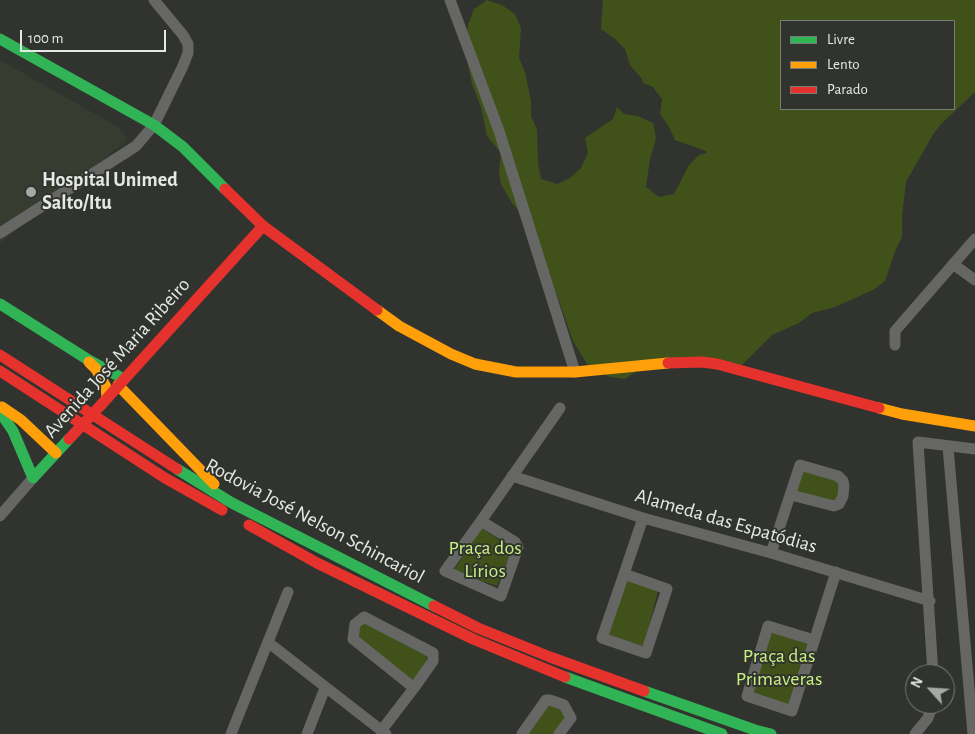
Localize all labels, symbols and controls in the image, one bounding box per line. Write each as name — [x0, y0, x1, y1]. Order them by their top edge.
scale bar — [22, 20, 169, 52]
legend — [780, 20, 955, 110]
text: 100 m — [28, 31, 63, 46]
text: Livre — [827, 32, 855, 47]
text: Lento — [827, 57, 860, 72]
text: Parado — [827, 82, 868, 97]
place label: Hospital Unimed Salto/Itu — [42, 168, 178, 215]
marker: Hospital Unimed Salto/Itu — [24, 185, 38, 199]
street label: Avenida José Maria Ribeiro — [39, 273, 195, 443]
street label: Rodovia José Nelson Schincariol — [201, 453, 429, 589]
street label: Alameda das Espatódias — [632, 484, 820, 558]
park label: Praça dos Lírios — [448, 536, 522, 583]
park label: Praça das Primaveras — [736, 644, 822, 691]
north arrow — [905, 664, 955, 714]
text: N — [909, 675, 926, 690]

